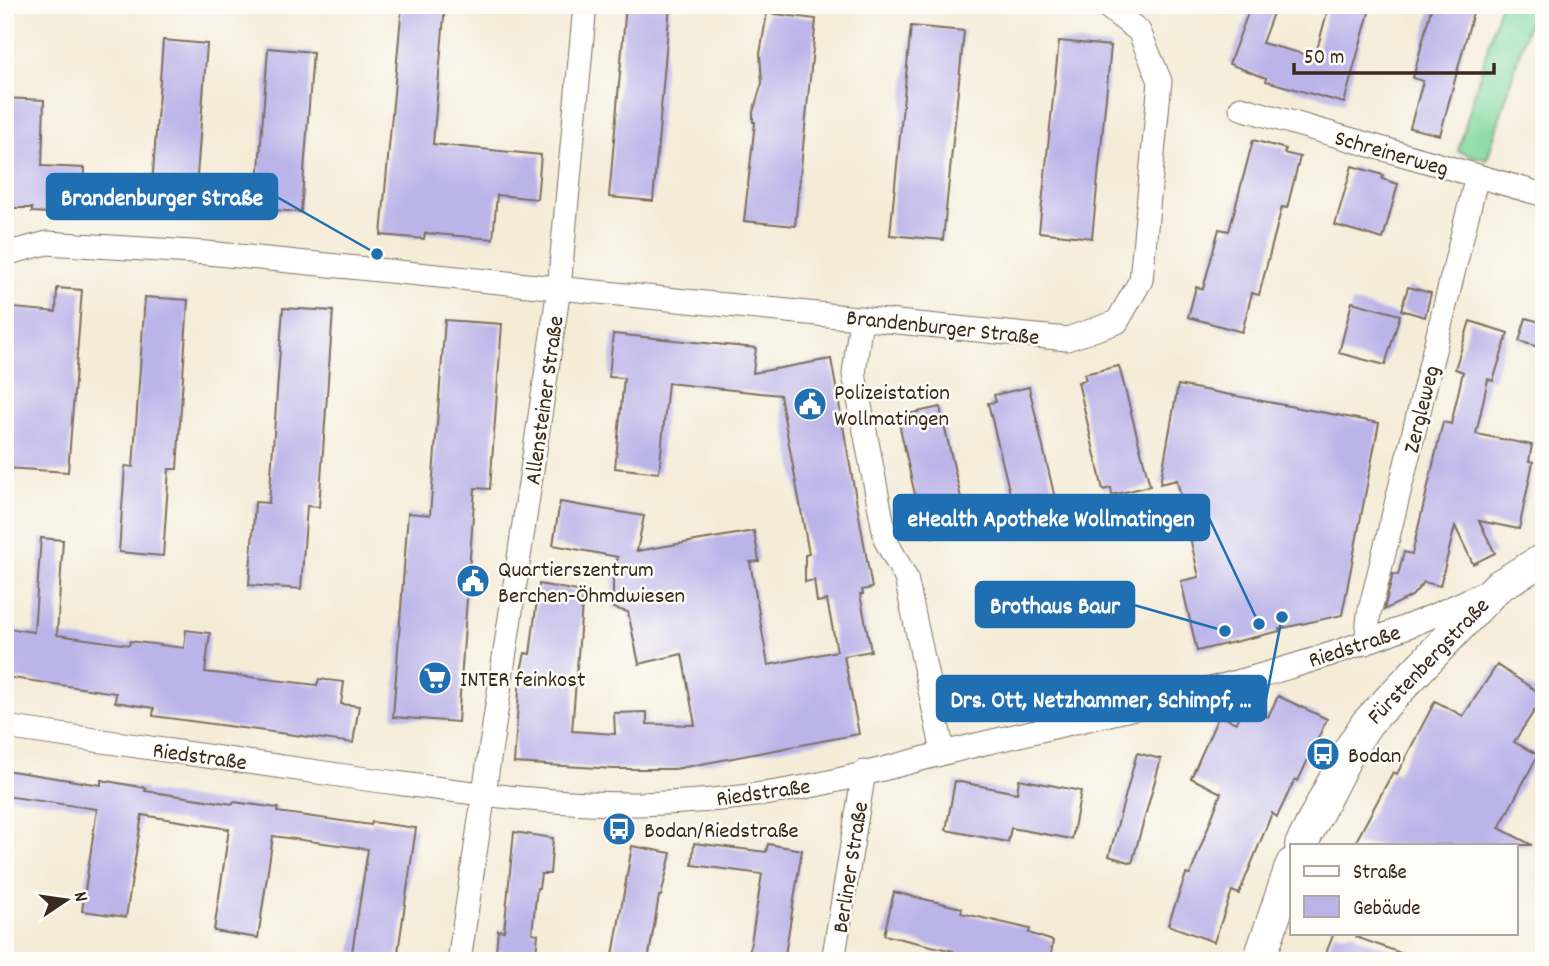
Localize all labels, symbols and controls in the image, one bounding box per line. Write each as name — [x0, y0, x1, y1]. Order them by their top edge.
scale bar — [1294, 32, 1493, 76]
text: 50 m — [1304, 44, 1344, 74]
street label: Schreinerweg — [1330, 123, 1452, 187]
callout: Brandenburger Straße — [47, 174, 277, 219]
text: Brandenburger Straße — [61, 183, 264, 217]
street label: Brandenburger Straße — [845, 303, 1041, 356]
street label: Allensteiner Straße — [518, 314, 575, 487]
street label: Zergleweg — [1397, 362, 1450, 457]
place label: Polizeistation Wollmatingen — [834, 378, 950, 437]
public building icon: Polizeistation Wollmatingen — [791, 385, 829, 423]
callout: eHealth Apotheke Wollmatingen — [894, 495, 1209, 540]
text: eHealth Apotheke Wollmatingen — [908, 504, 1195, 538]
place label: Quartierszentrum Berchen-Öhmdwiesen — [498, 555, 685, 614]
public building icon: Quartierszentrum Berchen-Öhmdwiesen — [454, 562, 492, 600]
callout: Brothaus Baur — [976, 582, 1134, 627]
text: Brothaus Baur — [990, 591, 1121, 625]
street label: Fürstenbergstraße — [1361, 591, 1499, 733]
street label: Riedstraße — [1305, 618, 1405, 679]
supermarket icon: INTER feinkost — [416, 659, 454, 697]
place label: INTER feinkost — [460, 665, 586, 698]
callout: Drs. Ott, Netzhammer, Schimpf, ... — [937, 676, 1266, 721]
text: Drs. Ott, Netzhammer, Schimpf, ... — [950, 685, 1252, 719]
bus stop icon: Bodan — [1304, 735, 1342, 773]
street label: Riedstraße — [150, 736, 249, 781]
place label: Bodan — [1348, 741, 1401, 774]
street label: Riedstraße — [714, 772, 813, 817]
street label: Berliner Straße — [826, 799, 879, 936]
bus stop icon: Bodan/Riedstraße — [600, 810, 638, 848]
place label: Bodan/Riedstraße — [644, 816, 799, 849]
legend — [1290, 844, 1518, 934]
text: Straße — [1353, 859, 1407, 889]
north arrow — [32, 864, 102, 934]
text: N — [65, 889, 93, 905]
text: Gebäude — [1353, 895, 1421, 925]

